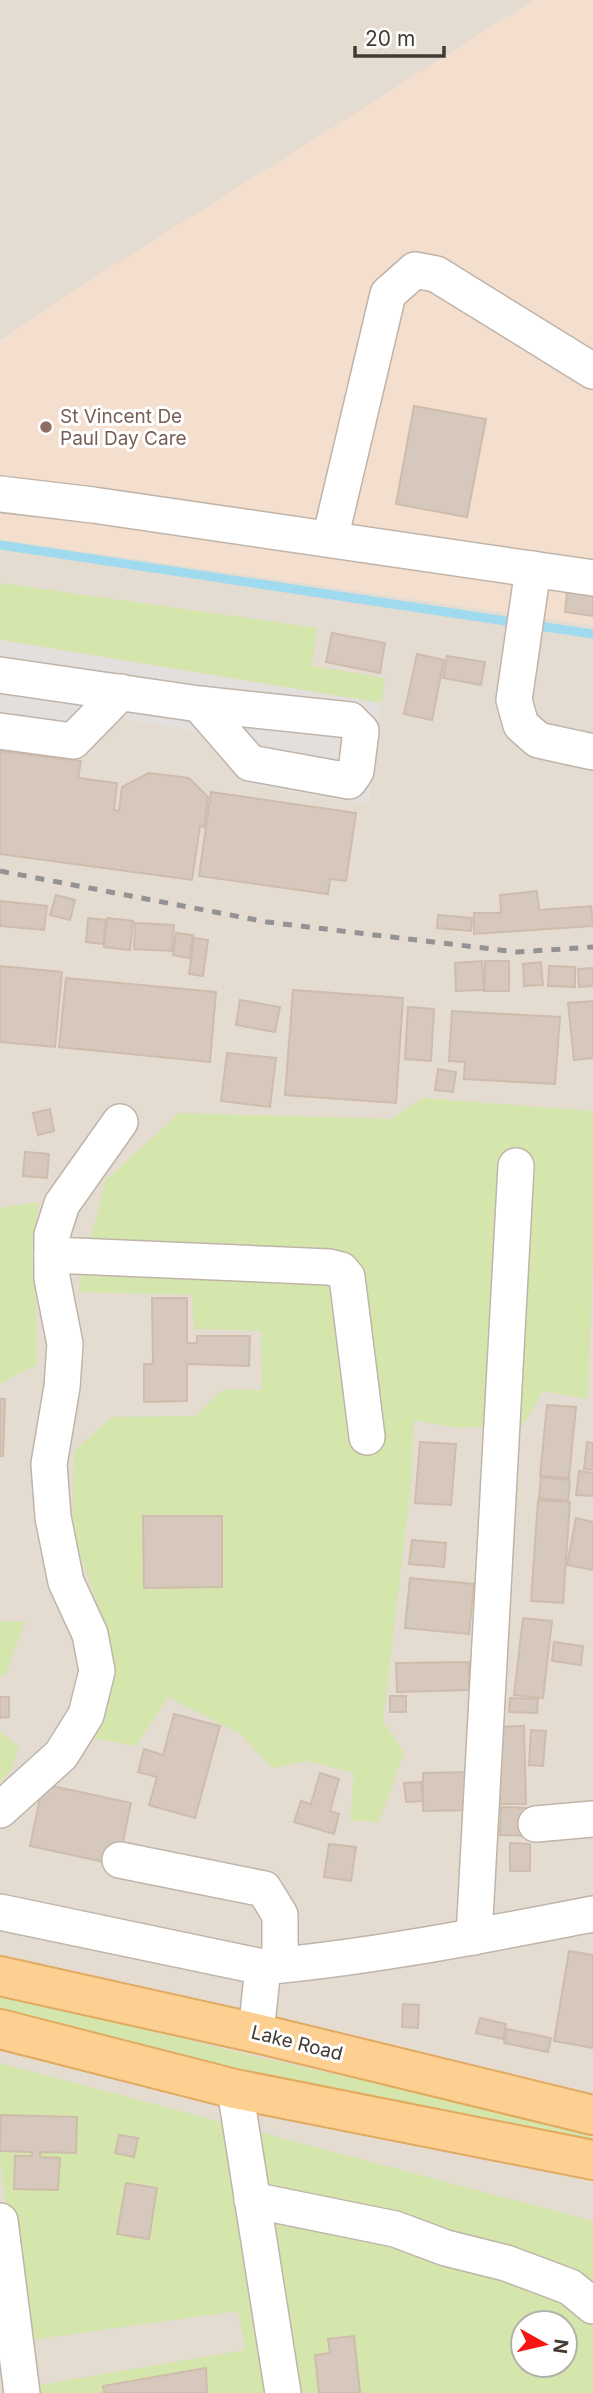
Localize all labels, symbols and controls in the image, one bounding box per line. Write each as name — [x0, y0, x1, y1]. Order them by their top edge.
scale bar — [355, 14, 444, 58]
text: 20 m — [365, 26, 415, 51]
place label: St Vincent De Paul Day Care — [60, 405, 187, 450]
marker: St Vincent De Paul Day Care — [38, 419, 54, 435]
street label: Lake Road — [249, 2021, 345, 2065]
north arrow — [509, 2309, 579, 2379]
text: N — [548, 2338, 573, 2355]

